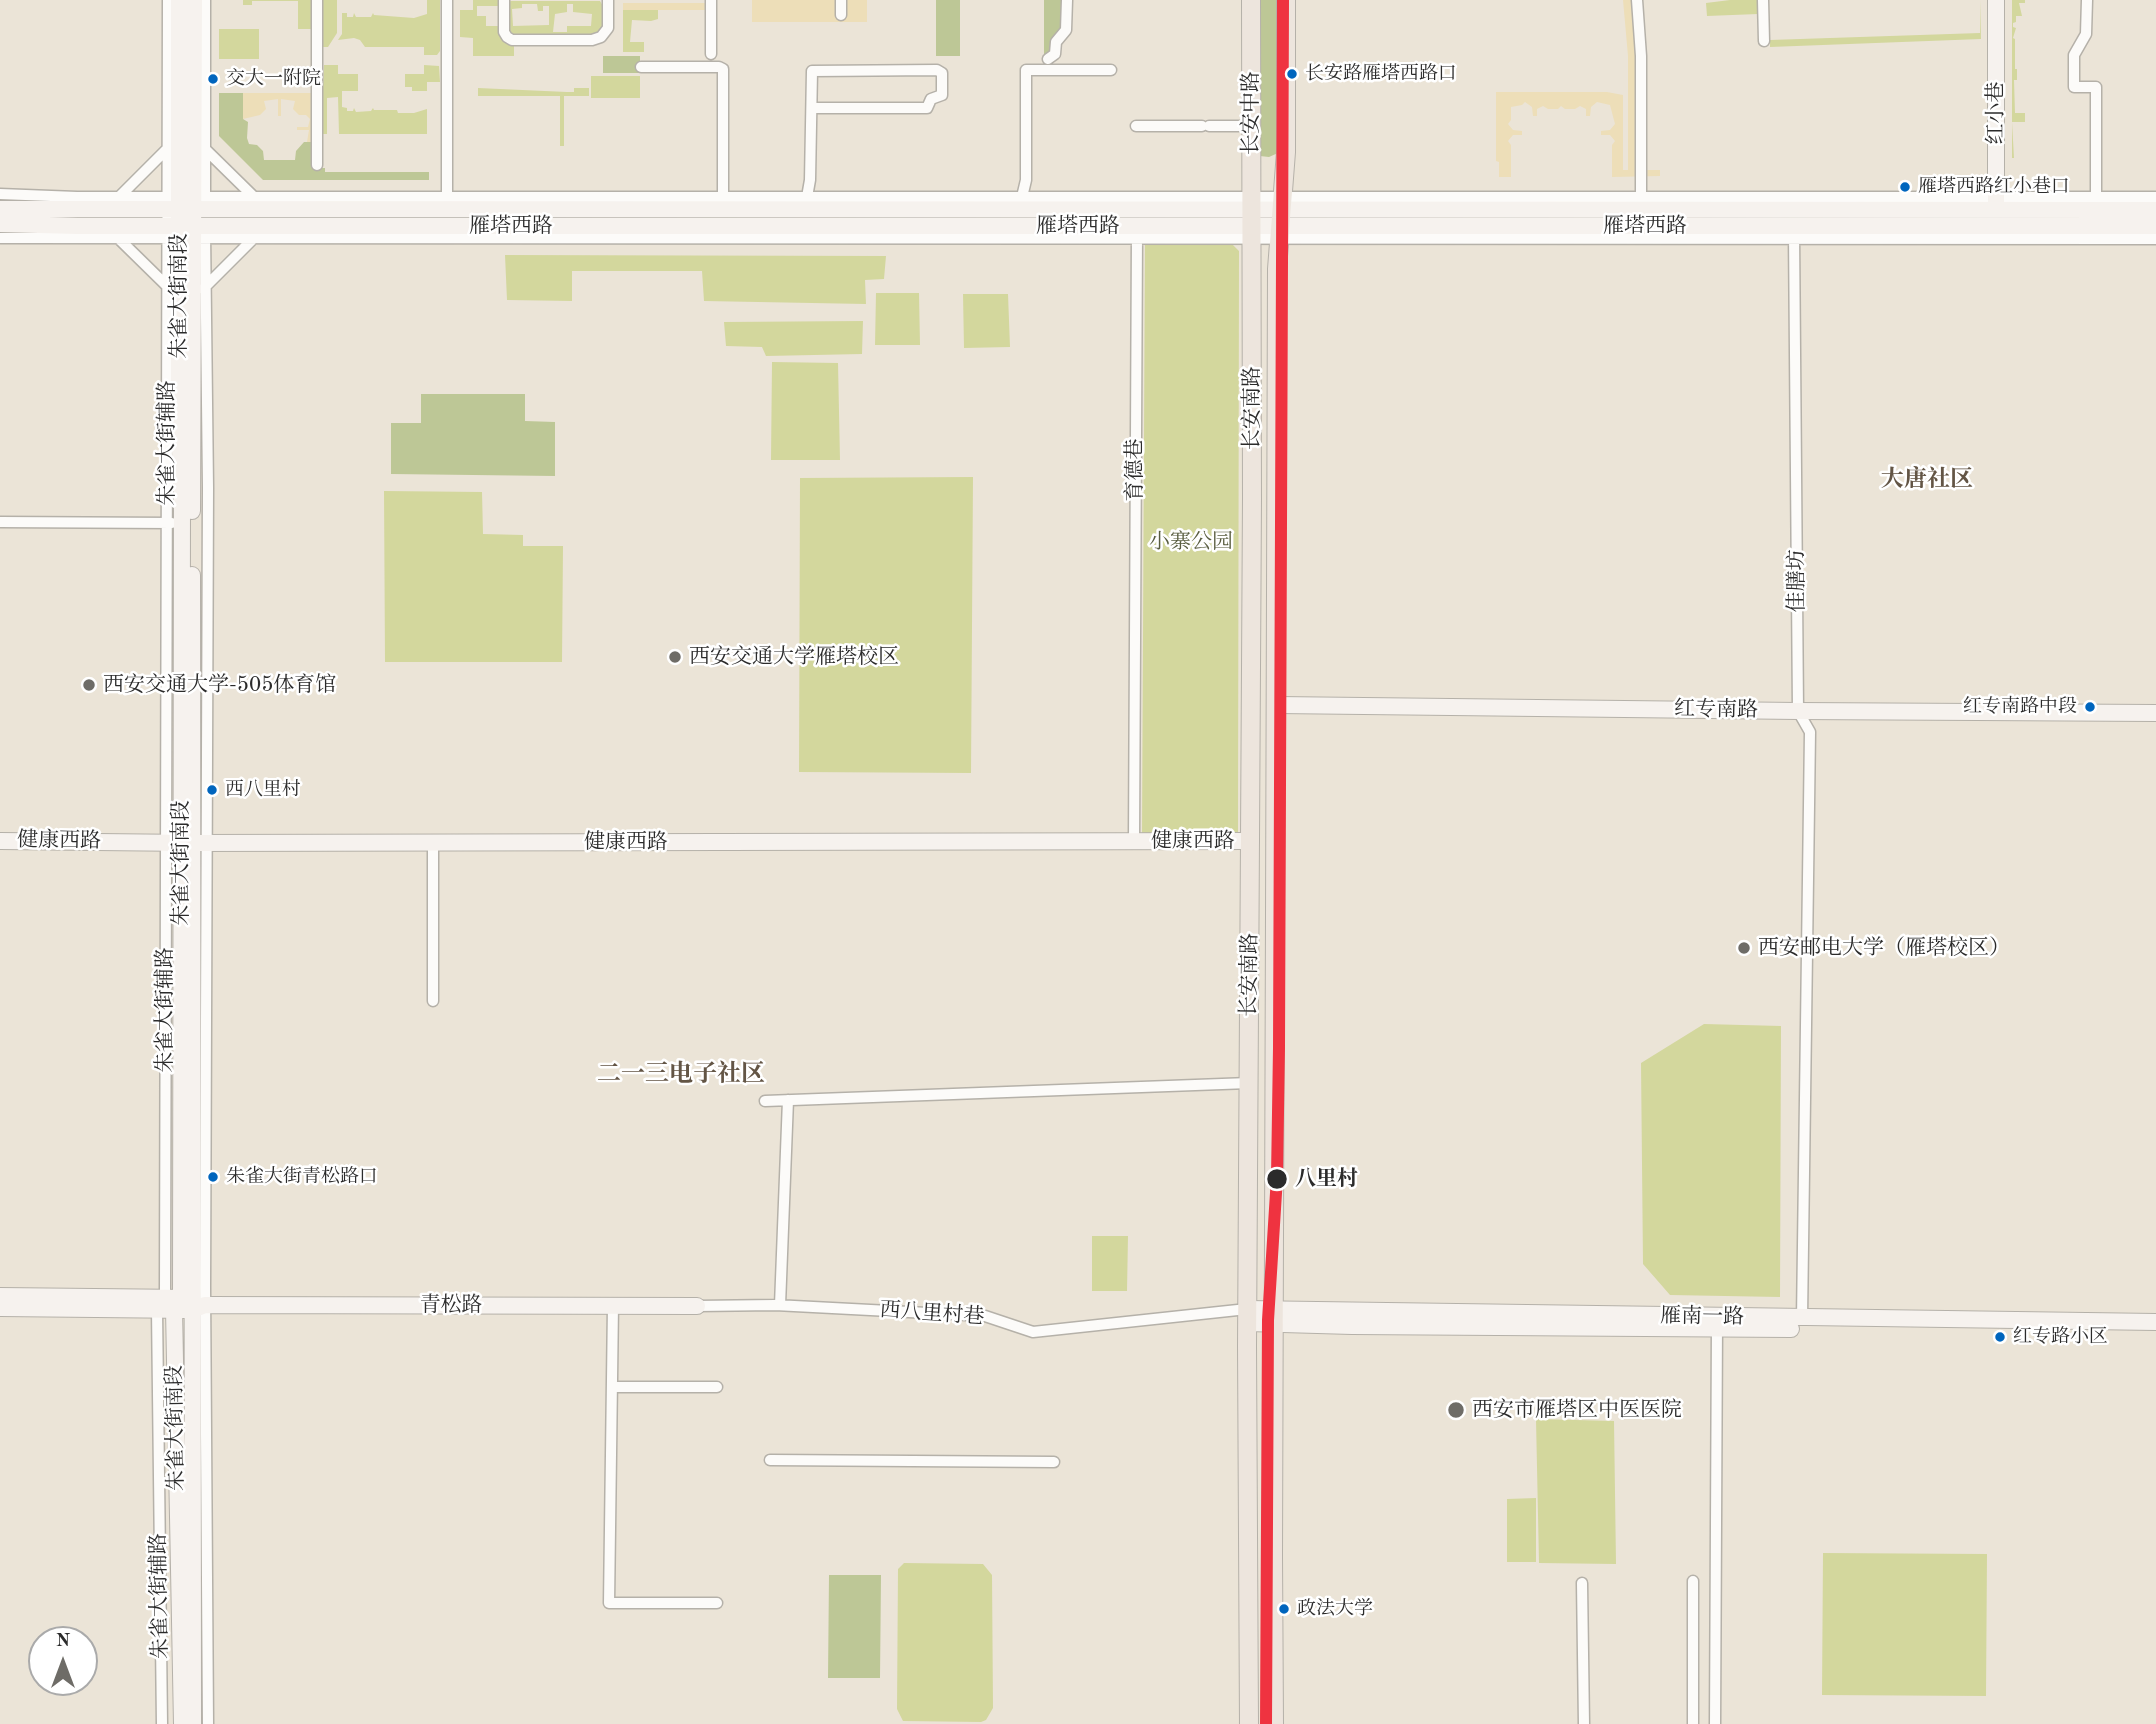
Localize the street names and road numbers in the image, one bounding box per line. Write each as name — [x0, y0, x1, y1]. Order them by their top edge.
street label: 长安中路 — [1238, 71, 1264, 155]
street label: 红小巷 — [1983, 82, 2009, 144]
street label: 雁塔西路 — [469, 213, 553, 239]
street label: 雁塔西路 — [1036, 213, 1120, 239]
street label: 雁塔西路 — [1603, 213, 1687, 239]
street label: 朱雀大街南段 — [166, 233, 192, 359]
street label: 长安南路 — [1239, 366, 1265, 450]
street label: 朱雀大街辅路 — [154, 380, 180, 506]
street label: 育德巷 — [1122, 439, 1148, 501]
street label: 佳膳坊 — [1784, 550, 1810, 612]
street label: 红专南路 — [1674, 697, 1758, 723]
street label: 朱雀大街南段 — [168, 800, 194, 926]
street label: 健康西路 — [17, 828, 101, 854]
street label: 健康西路 — [1151, 828, 1235, 854]
street label: 健康西路 — [584, 829, 668, 855]
street label: 长安南路 — [1237, 933, 1263, 1017]
street label: 朱雀大街辅路 — [152, 947, 178, 1073]
street label: 青松路 — [420, 1292, 482, 1318]
street label: 西八里村巷 — [879, 1298, 985, 1330]
street label: 雁南一路 — [1660, 1304, 1744, 1330]
street label: 朱雀大街南段 — [162, 1365, 190, 1491]
street label: 朱雀大街辅路 — [146, 1533, 174, 1659]

